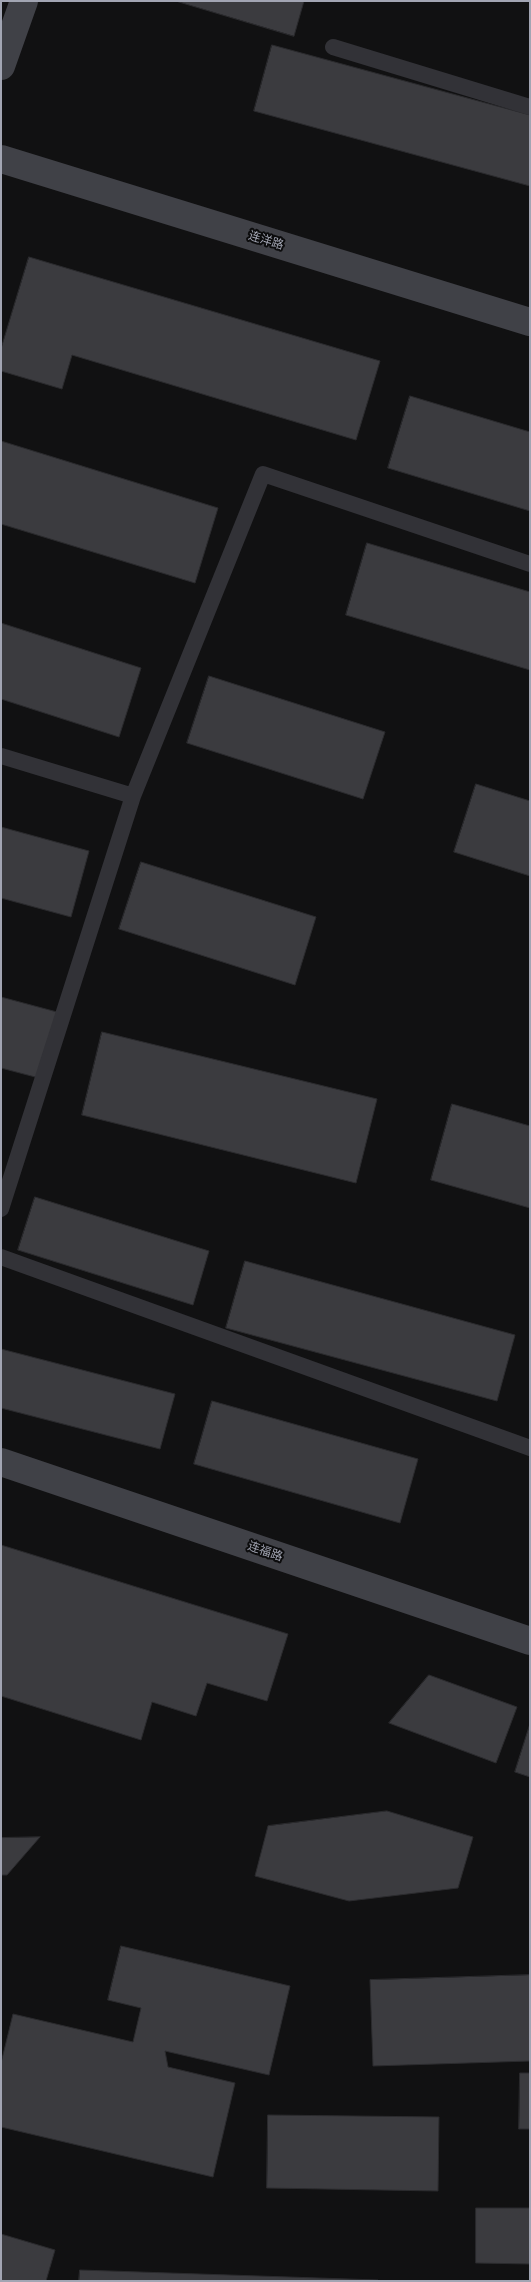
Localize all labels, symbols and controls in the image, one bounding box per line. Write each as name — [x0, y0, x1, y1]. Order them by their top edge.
street label: 连洋路 — [247, 229, 285, 253]
street label: 连福路 — [246, 1539, 284, 1565]

